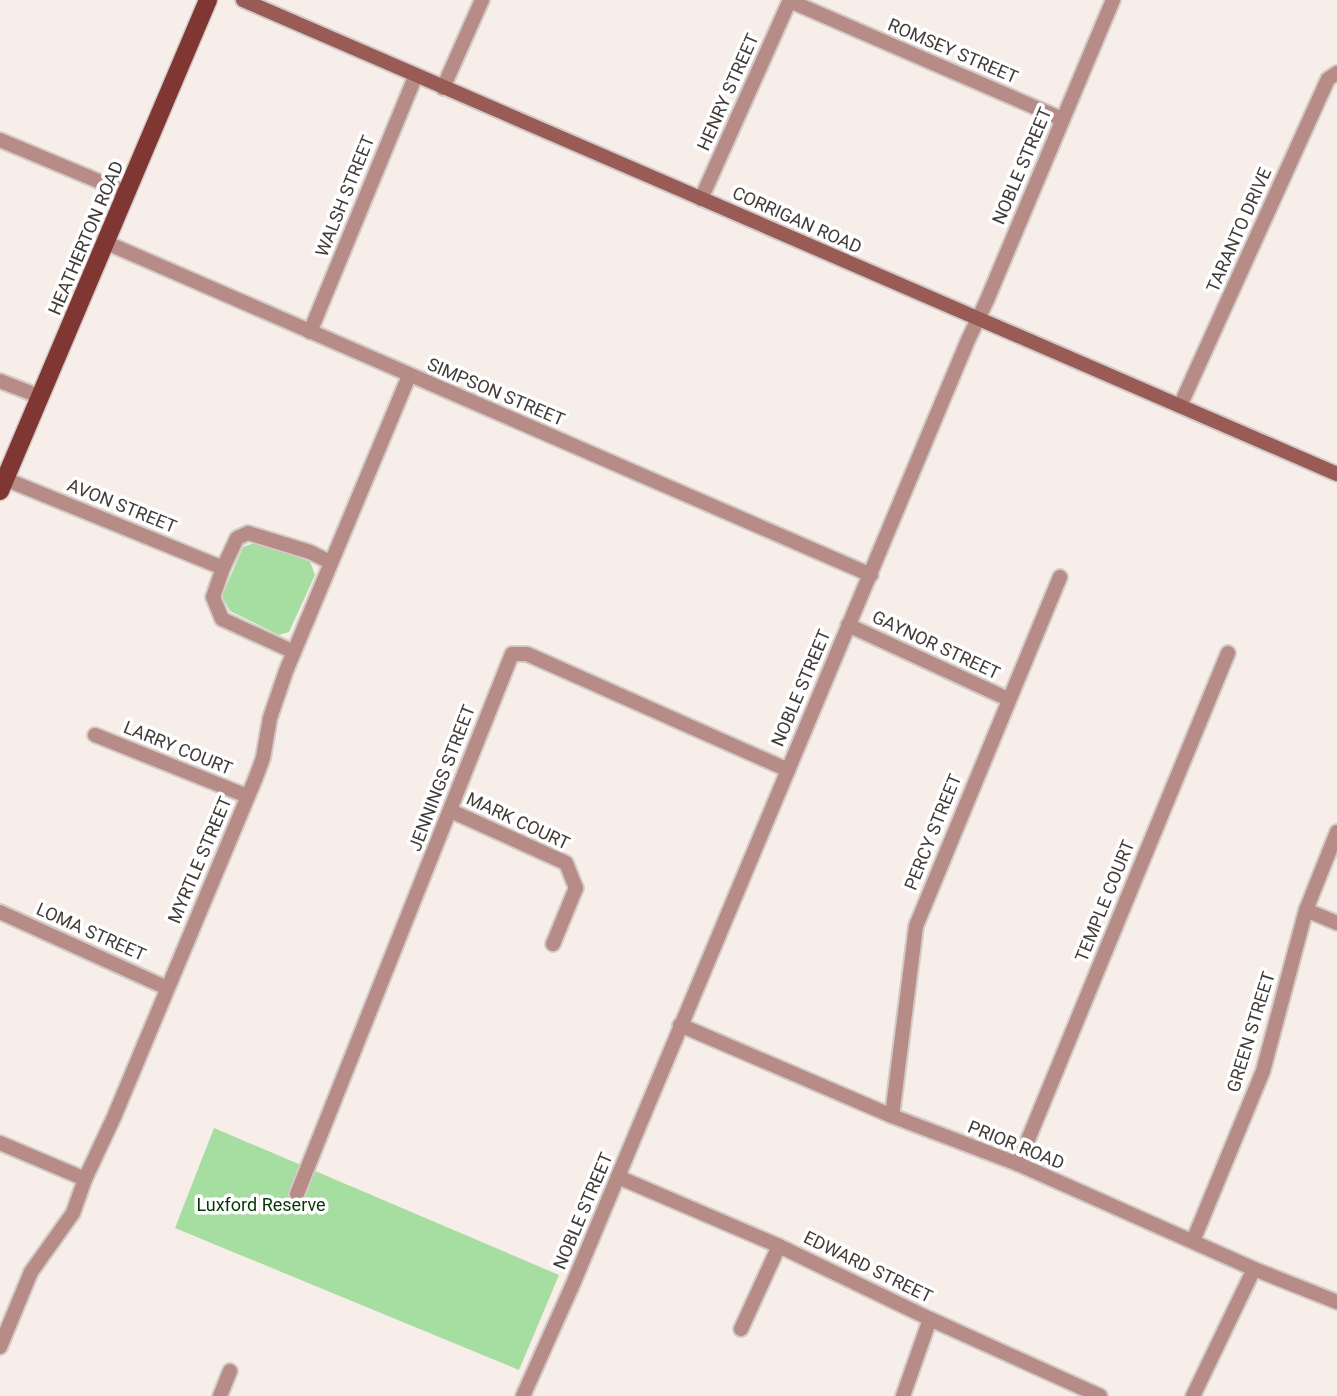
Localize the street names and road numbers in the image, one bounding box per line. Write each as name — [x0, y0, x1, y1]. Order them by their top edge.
street label: ROMSEY STREET — [885, 14, 1022, 88]
street label: HENRY STREET — [692, 30, 763, 154]
street label: NOBLE STREET — [988, 104, 1056, 227]
street label: WALSH STREET — [311, 132, 379, 260]
street label: HEATHERTON ROAD — [44, 158, 127, 318]
street label: TARANTO DRIVE — [1202, 164, 1275, 295]
street label: CORRIGAN ROAD — [729, 182, 865, 257]
street label: SIMPSON STREET — [424, 353, 568, 430]
street label: AVON STREET — [65, 474, 180, 537]
street label: GAYNOR STREET — [869, 606, 1004, 683]
street label: NOBLE STREET — [767, 626, 835, 749]
street label: JENNINGS STREET — [404, 702, 479, 854]
street label: LARRY COURT — [121, 716, 236, 779]
street label: PERCY STREET — [900, 770, 966, 893]
street label: MARK COURT — [463, 787, 573, 854]
street label: MYRTLE STREET — [163, 793, 236, 926]
street label: TEMPLE COURT — [1071, 837, 1139, 965]
street label: LOMA STREET — [33, 898, 149, 965]
street label: GREEN STREET — [1222, 969, 1279, 1095]
street label: PRIOR ROAD — [965, 1116, 1067, 1173]
street label: NOBLE STREET — [549, 1149, 617, 1272]
street label: EDWARD STREET — [800, 1226, 936, 1307]

